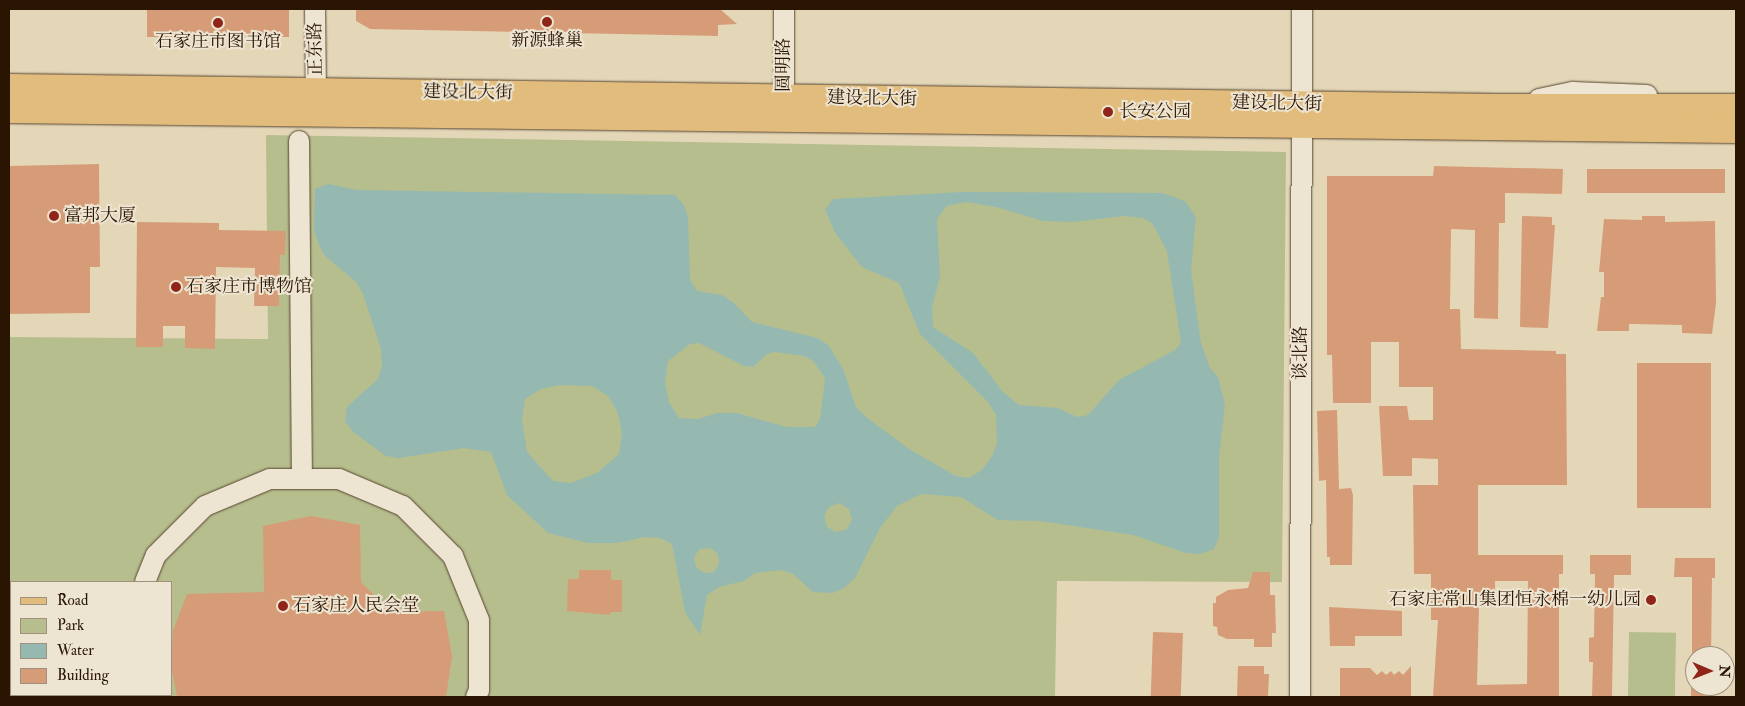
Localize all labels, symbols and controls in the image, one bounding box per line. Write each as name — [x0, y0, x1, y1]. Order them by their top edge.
marker: 新源蜂巢 — [541, 16, 553, 28]
marker: 石家庄市图书馆 — [212, 17, 224, 29]
street label: 正东路 — [305, 22, 327, 76]
place label: 新源蜂巢 — [511, 30, 583, 52]
place label: 石家庄市图书馆 — [155, 31, 281, 53]
street label: 圆明路 — [773, 38, 795, 92]
street label: 建设北大街 — [423, 81, 513, 105]
street label: 建设北大街 — [827, 87, 917, 111]
street label: 建设北大街 — [1232, 92, 1322, 116]
place label: 长安公园 — [1119, 101, 1191, 123]
marker: 长安公园 — [1101, 105, 1115, 119]
place label: 富邦大厦 — [64, 205, 136, 227]
marker: 富邦大厦 — [48, 210, 60, 222]
place label: 石家庄市博物馆 — [186, 276, 312, 298]
marker: 石家庄市博物馆 — [170, 281, 182, 293]
street label: 谈北路 — [1290, 326, 1312, 380]
legend — [10, 581, 172, 696]
place label: 石家庄常山集团恒永棉一幼儿园 — [1389, 589, 1641, 611]
text: Road — [57, 591, 88, 610]
marker: 石家庄常山集团恒永棉一幼儿园 — [1645, 594, 1657, 606]
place label: 石家庄人民会堂 — [293, 595, 419, 617]
marker: 石家庄人民会堂 — [277, 600, 289, 612]
text: Park — [57, 616, 84, 635]
text: Water — [57, 641, 94, 660]
north arrow — [1685, 646, 1735, 696]
text: N — [1716, 665, 1733, 678]
text: Building — [57, 666, 109, 685]

